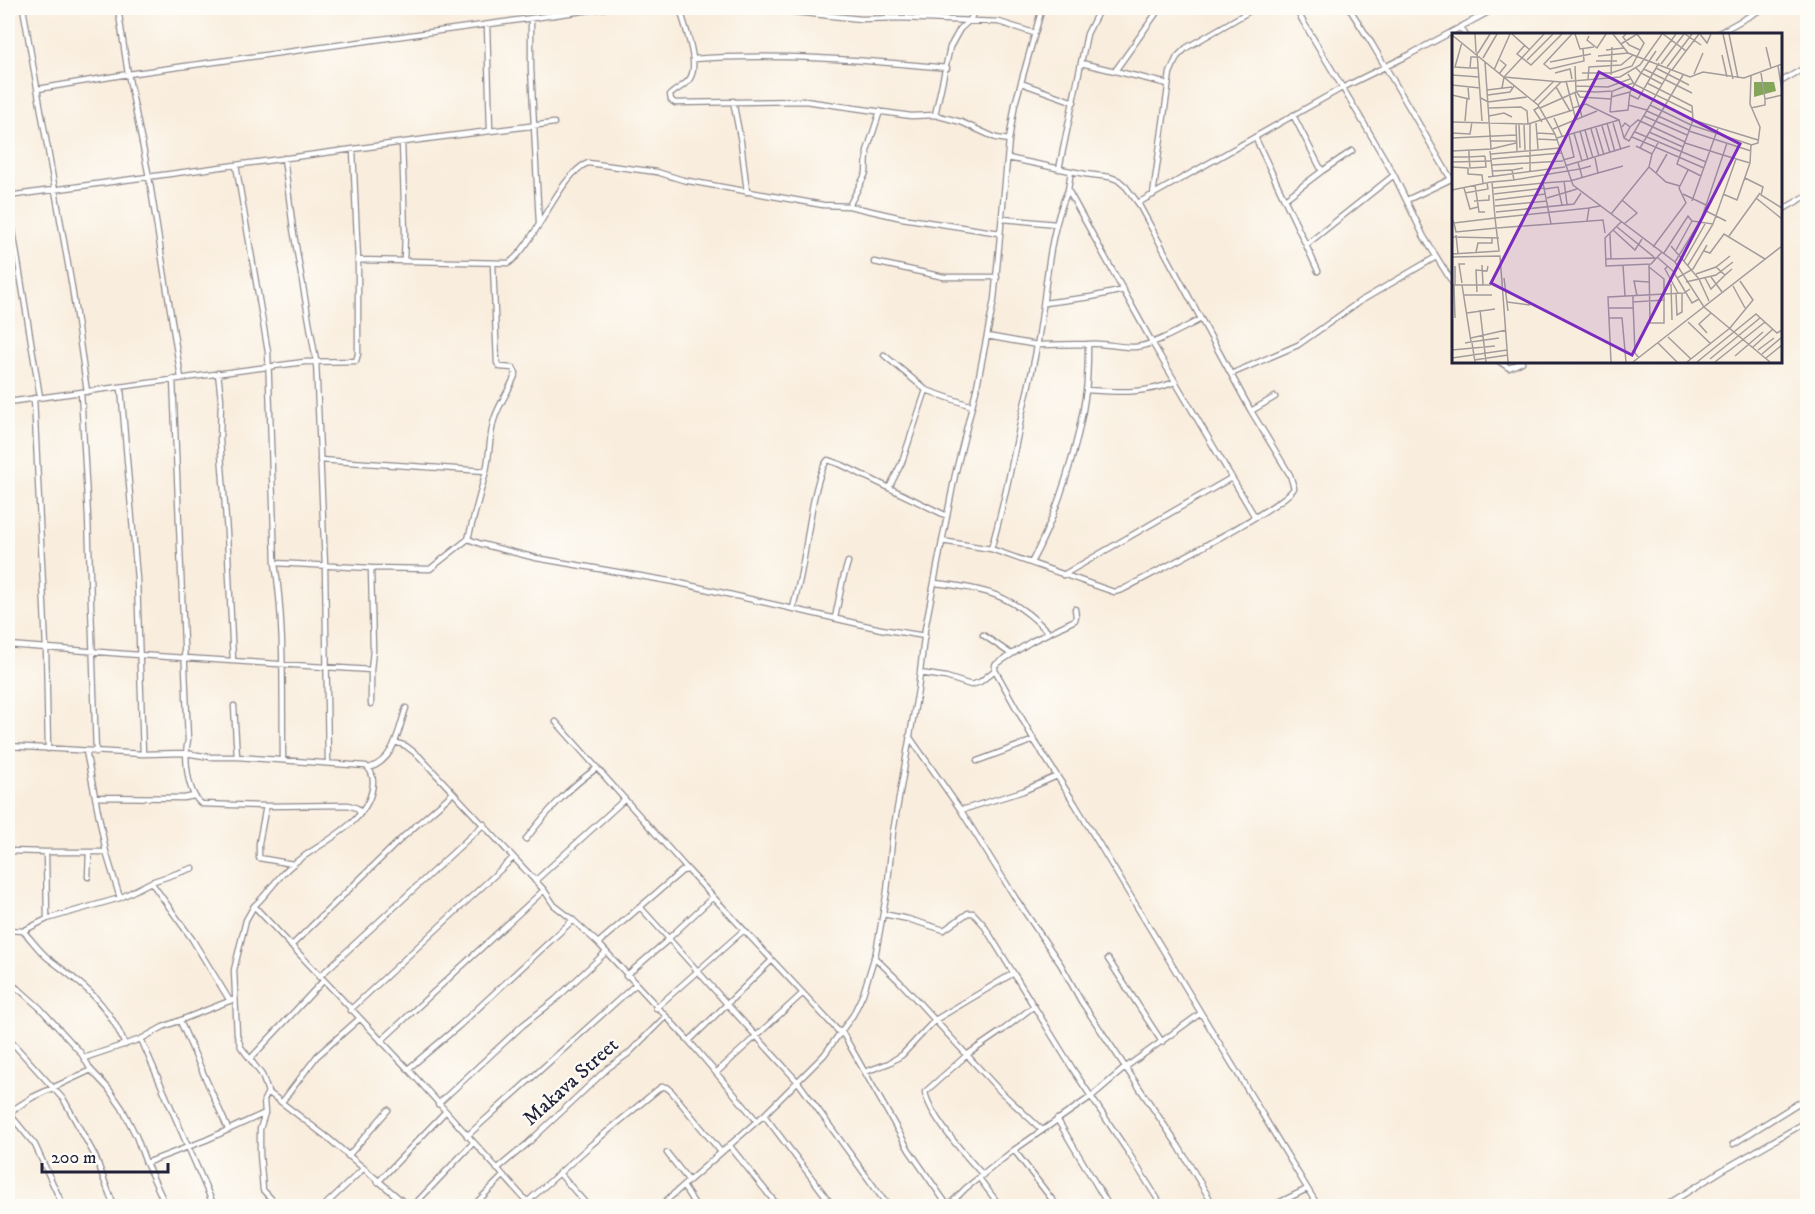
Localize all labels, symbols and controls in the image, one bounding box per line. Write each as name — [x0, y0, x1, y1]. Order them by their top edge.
inset map — [1452, 33, 1782, 363]
street label: Makava Street — [518, 1032, 624, 1132]
scale bar — [42, 1136, 168, 1174]
text: 200 m — [51, 1147, 97, 1169]

